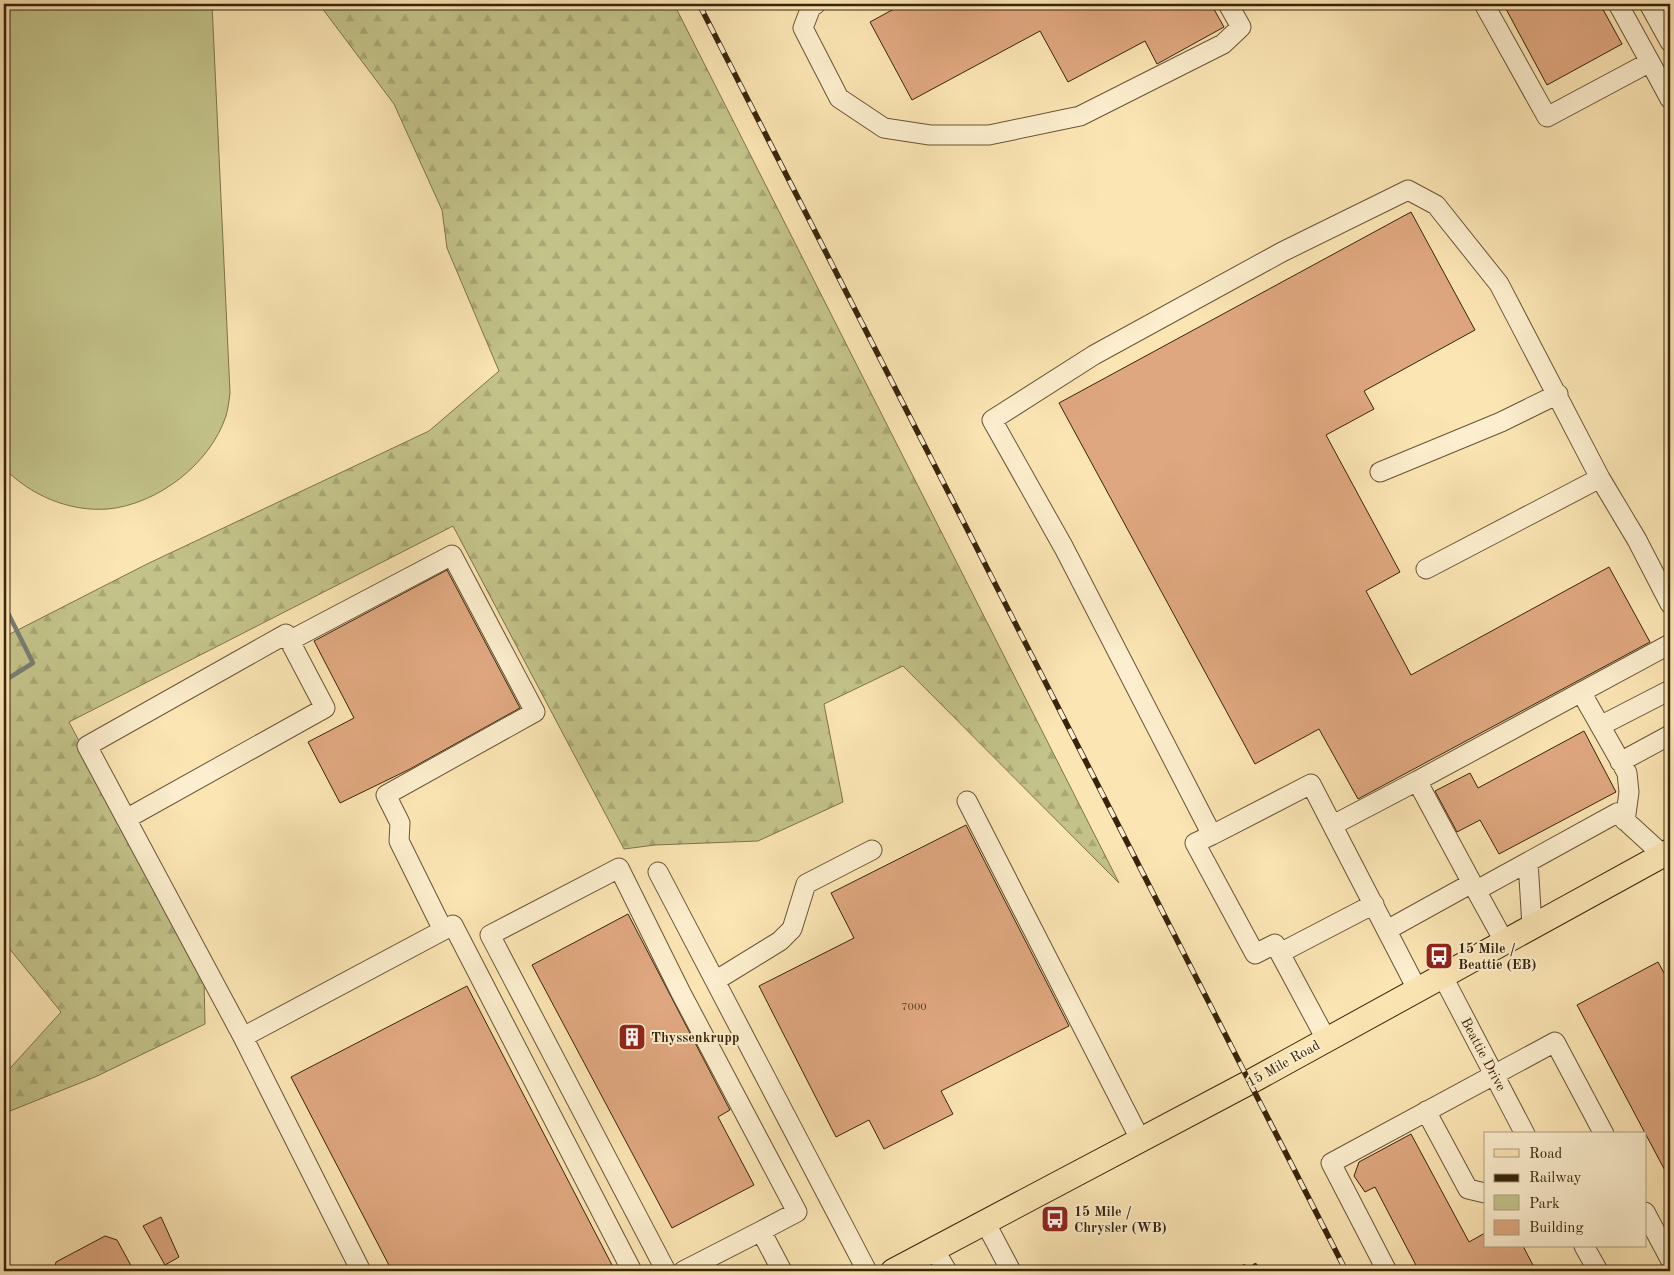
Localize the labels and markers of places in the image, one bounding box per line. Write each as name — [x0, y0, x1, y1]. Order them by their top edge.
bus stop icon: 15 Mile / Beattie (EB) — [1424, 941, 1454, 971]
place label: 15 Mile / Beattie (EB) — [1458, 942, 1536, 972]
building icon: Thyssenkrupp — [617, 1022, 647, 1052]
place label: Thyssenkrupp — [651, 1031, 739, 1045]
bus stop icon: 15 Mile / Chrysler (WB) — [1040, 1204, 1070, 1234]
place label: 15 Mile / Chrysler (WB) — [1074, 1205, 1167, 1235]

